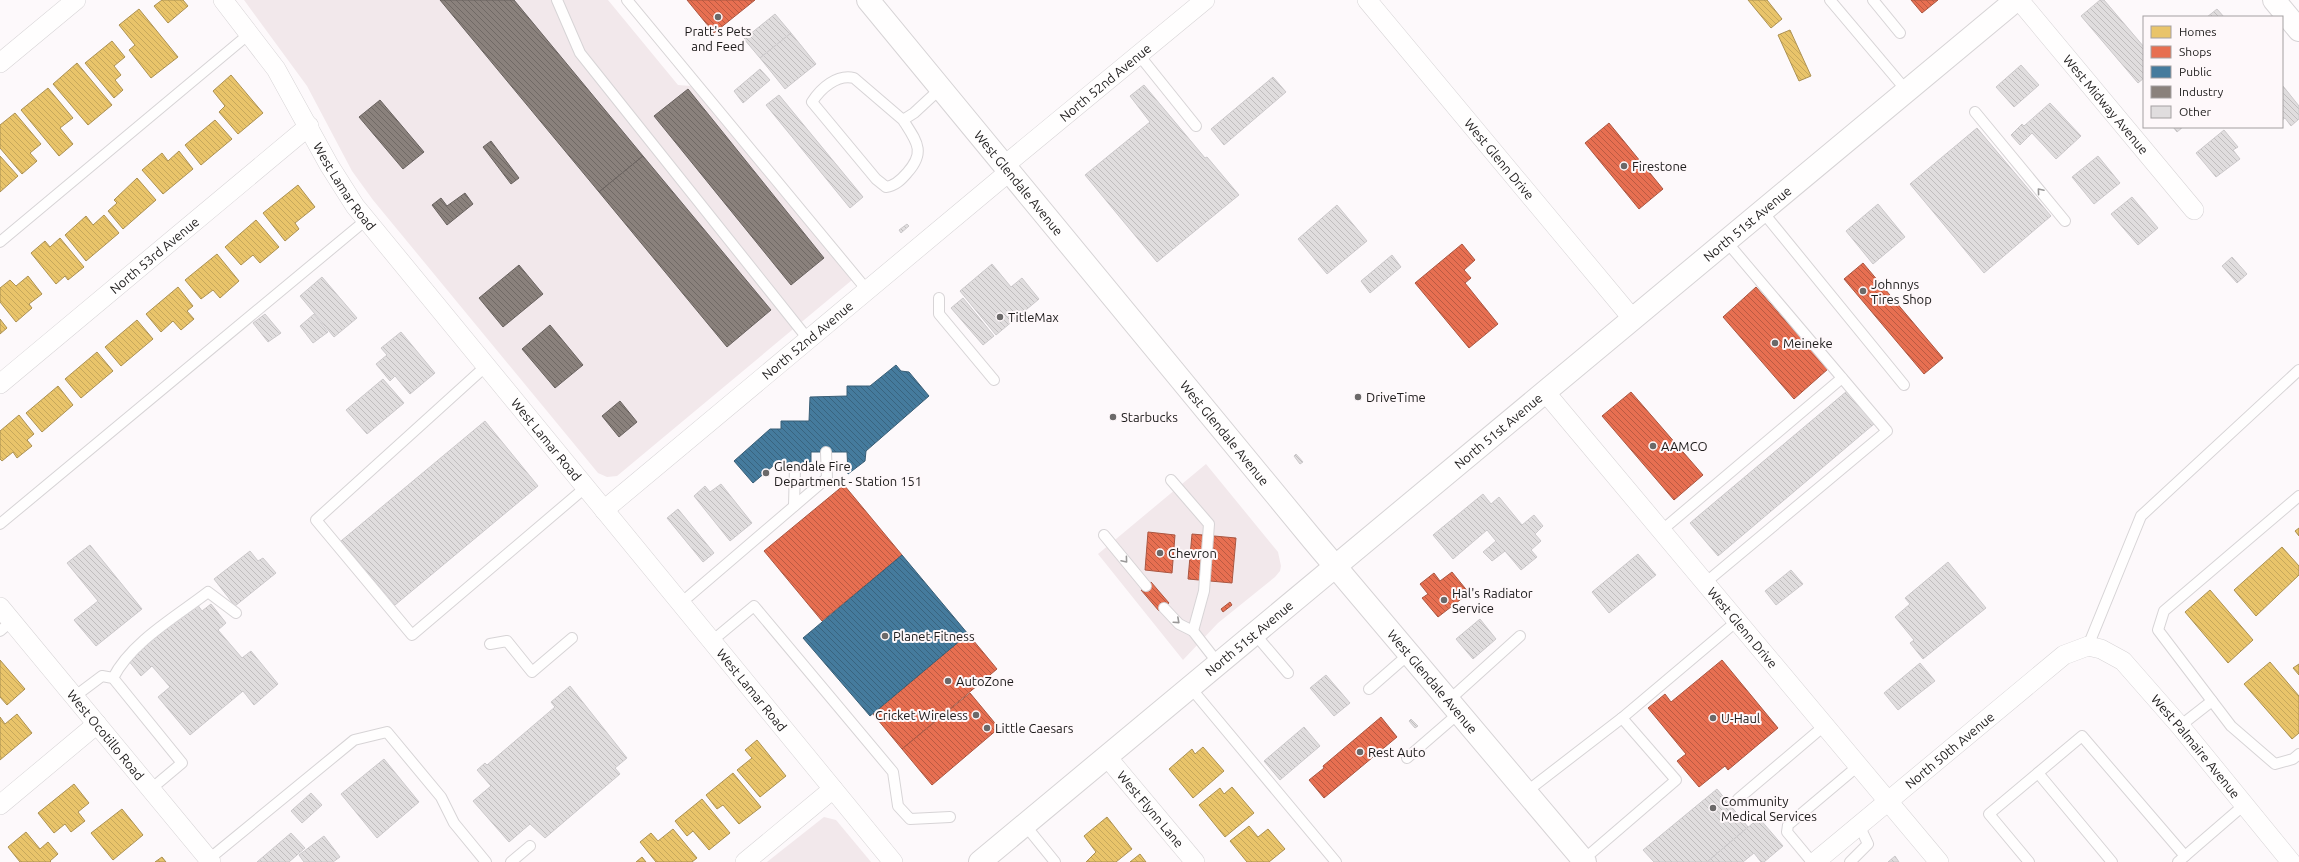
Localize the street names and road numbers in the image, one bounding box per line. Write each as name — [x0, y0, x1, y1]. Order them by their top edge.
street label: North 52nd Avenue — [1057, 41, 1154, 124]
street label: West Midway Avenue — [2061, 52, 2151, 157]
street label: West Glenn Drive — [1462, 116, 1537, 202]
street label: West Glendale Avenue — [972, 128, 1066, 238]
street label: West Lamar Road — [311, 140, 379, 233]
street label: North 51st Avenue — [1701, 183, 1794, 264]
street label: North 53rd Avenue — [107, 214, 202, 296]
street label: North 52nd Avenue — [759, 298, 856, 382]
street label: West Glendale Avenue — [1178, 378, 1272, 488]
street label: North 51st Avenue — [1451, 390, 1545, 471]
street label: West Lamar Road — [509, 395, 584, 483]
street label: West Glenn Drive — [1705, 584, 1780, 671]
street label: North 51st Avenue — [1202, 598, 1296, 679]
street label: West Glendale Avenue — [1385, 627, 1480, 736]
street label: West Lamar Road — [714, 646, 790, 734]
street label: West Ocotillo Road — [65, 687, 147, 783]
street label: West Palmaire Avenue — [2149, 692, 2243, 801]
street label: North 50th Avenue — [1902, 709, 1997, 791]
street label: West Flynn Lane — [1115, 768, 1187, 850]

